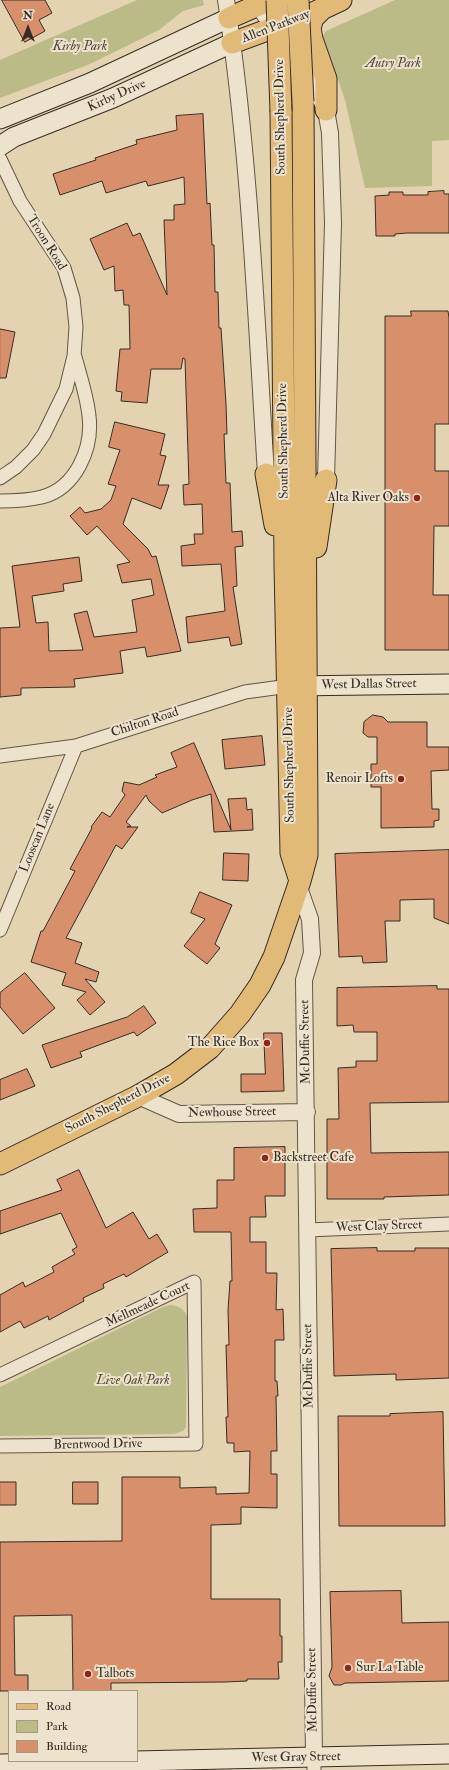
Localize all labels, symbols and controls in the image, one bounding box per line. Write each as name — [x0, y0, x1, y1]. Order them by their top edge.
street label: Allen Parkway — [240, 7, 312, 47]
north arrow — [8, 8, 48, 48]
text: N — [23, 9, 33, 22]
park label: Kirby Park — [53, 39, 107, 55]
park label: Autry Park — [365, 56, 421, 72]
street label: South Shepherd Drive — [272, 59, 290, 175]
street label: Kirby Drive — [86, 76, 148, 116]
street label: Troon Road — [23, 213, 69, 273]
street label: South Shepherd Drive — [275, 383, 293, 499]
place label: Alta River Oaks — [327, 490, 409, 506]
marker: Alta River Oaks — [412, 493, 422, 503]
street label: West Dallas Street — [321, 676, 417, 694]
street label: Chilton Road — [109, 705, 181, 741]
street label: South Shepherd Drive — [281, 707, 299, 823]
place label: Renoir Lofts — [326, 771, 393, 787]
marker: Renoir Lofts — [396, 774, 406, 784]
street label: Looscan Lane — [17, 801, 59, 875]
street label: McDuffie Street — [297, 999, 315, 1085]
place label: The Rice Box — [188, 1035, 259, 1051]
marker: The Rice Box — [262, 1038, 272, 1048]
street label: South Shepherd Drive — [63, 1071, 173, 1137]
street label: Newhouse Street — [188, 1104, 276, 1122]
place label: Backstreet Cafe — [273, 1150, 354, 1166]
marker: Backstreet Cafe — [260, 1153, 270, 1163]
street label: West Clay Street — [335, 1218, 423, 1236]
street label: Mellmeade Court — [103, 1279, 193, 1331]
street label: McDuffie Street — [300, 1323, 318, 1409]
park label: Live Oak Park — [96, 1373, 170, 1389]
street label: Brentwood Drive — [53, 1436, 143, 1454]
street label: McDuffie Street — [304, 1647, 322, 1733]
place label: Sur La Table — [356, 1660, 424, 1676]
marker: Sur La Table — [343, 1663, 353, 1673]
place label: Talbots — [96, 1666, 134, 1682]
marker: Talbots — [83, 1669, 93, 1679]
legend — [8, 1690, 138, 1762]
text: Road — [46, 1699, 71, 1714]
text: Park — [46, 1719, 68, 1734]
text: Building — [46, 1739, 87, 1754]
street label: West Gray Street — [251, 1749, 341, 1767]

